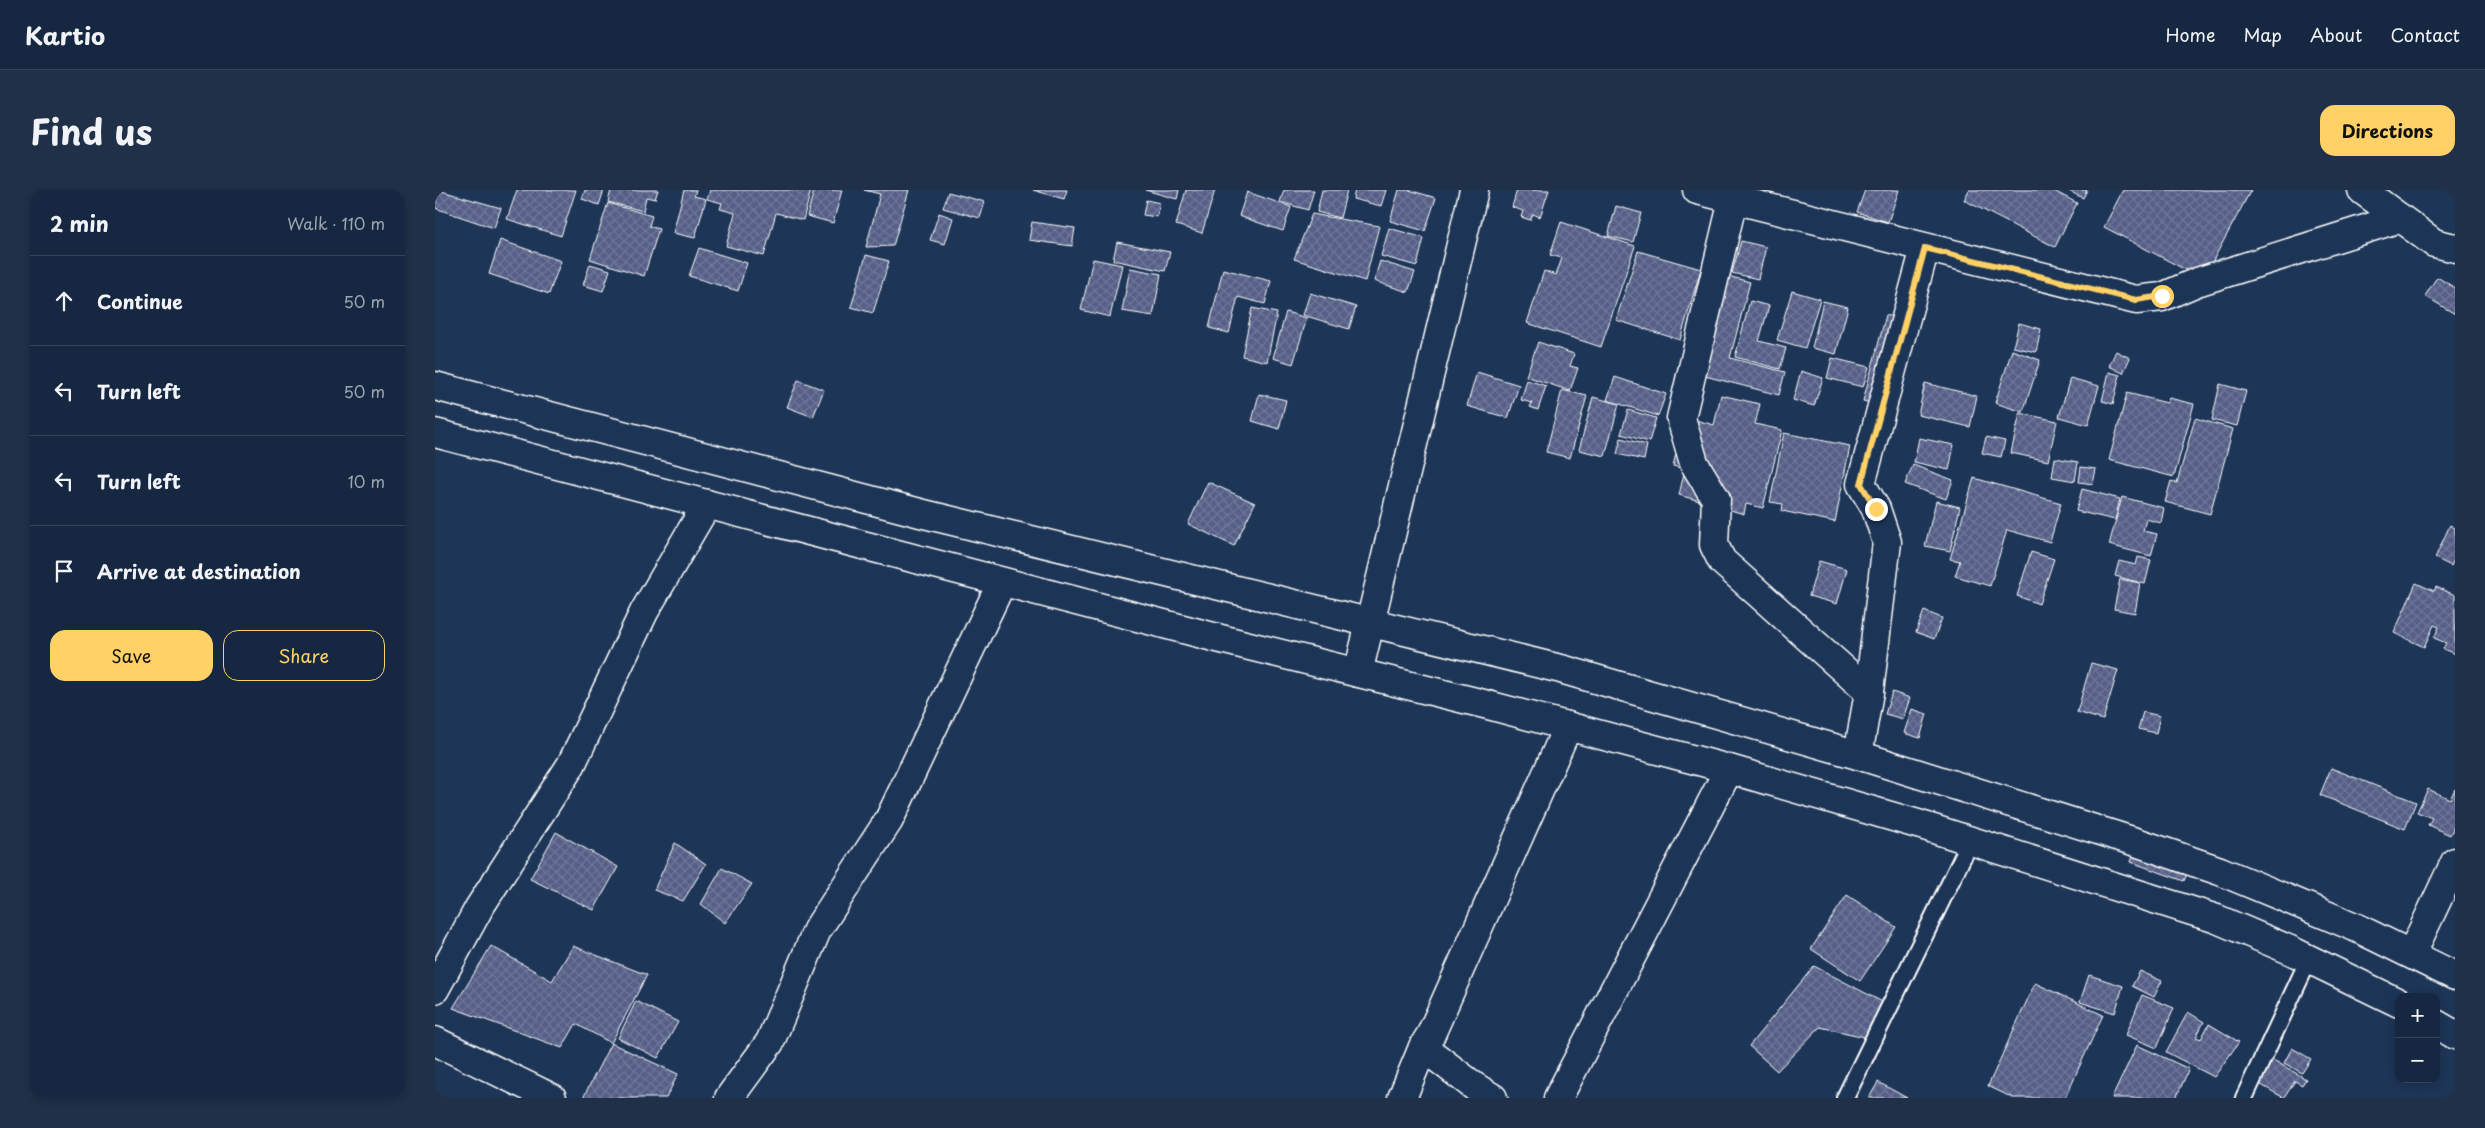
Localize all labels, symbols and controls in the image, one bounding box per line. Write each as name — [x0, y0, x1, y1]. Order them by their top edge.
text: Kartio — [25, 17, 105, 53]
text: Home — [2165, 21, 2215, 48]
text: Map — [2243, 21, 2282, 48]
text: About — [2310, 21, 2362, 48]
text: Contact — [2390, 21, 2460, 48]
text: Find us — [30, 104, 152, 157]
button: Directions — [2320, 105, 2455, 156]
text: 2 min — [50, 207, 109, 239]
text: Walk · 110 m — [287, 211, 385, 235]
route start — [2151, 285, 2174, 308]
icon: ahead — [50, 287, 78, 315]
text: Continue — [97, 287, 183, 315]
text: 50 m — [344, 289, 385, 313]
icon: left — [50, 377, 78, 405]
text: Turn left — [97, 377, 181, 405]
text: 50 m — [344, 379, 385, 403]
icon: left — [50, 467, 78, 495]
text: Turn left — [97, 467, 181, 495]
text: 10 m — [348, 469, 385, 493]
route end — [1865, 498, 1888, 521]
icon: arrive — [50, 557, 78, 585]
text: Arrive at destination — [97, 557, 301, 585]
button: Save — [50, 630, 213, 681]
button: Share — [223, 630, 385, 681]
map controls — [2395, 993, 2440, 1083]
button: + — [2395, 993, 2440, 1038]
button: − — [2395, 1038, 2440, 1083]

